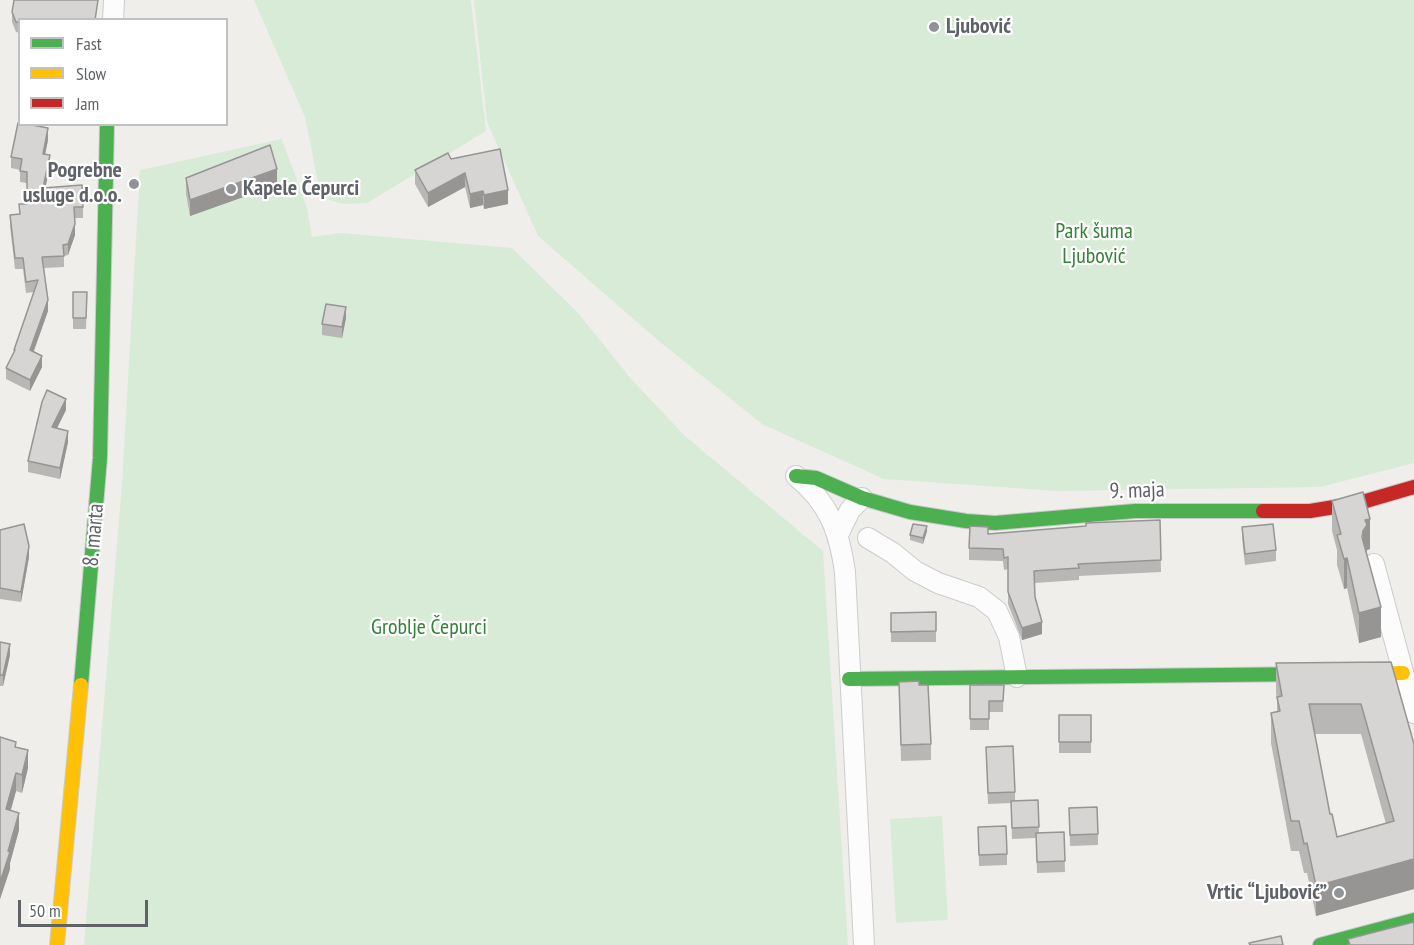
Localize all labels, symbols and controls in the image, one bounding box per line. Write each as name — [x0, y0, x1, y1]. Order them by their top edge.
place label: Ljubović — [946, 14, 1011, 40]
legend — [18, 18, 228, 126]
marker: Ljubović — [927, 20, 941, 34]
text: Fast — [76, 32, 102, 55]
text: Slow — [76, 62, 106, 85]
text: Jam — [76, 92, 99, 115]
place label: Pogrebne usluge d.o.o. — [23, 158, 122, 210]
place label: Kapele Čepurci — [243, 176, 359, 202]
marker: Pogrebne usluge d.o.o. — [127, 177, 141, 191]
marker: Kapele Čepurci — [224, 182, 238, 196]
park label: Park šuma Ljubović — [1055, 219, 1133, 270]
street label: 9. maja — [1109, 477, 1165, 505]
street label: 8. marta — [78, 502, 110, 568]
park label: Groblje Čepurci — [371, 615, 487, 641]
place label: Vrtic “Ljubović” — [1207, 880, 1327, 906]
marker: Vrtic “Ljubović” — [1332, 886, 1346, 900]
scale bar — [21, 888, 152, 926]
text: 50 m — [29, 899, 61, 922]

